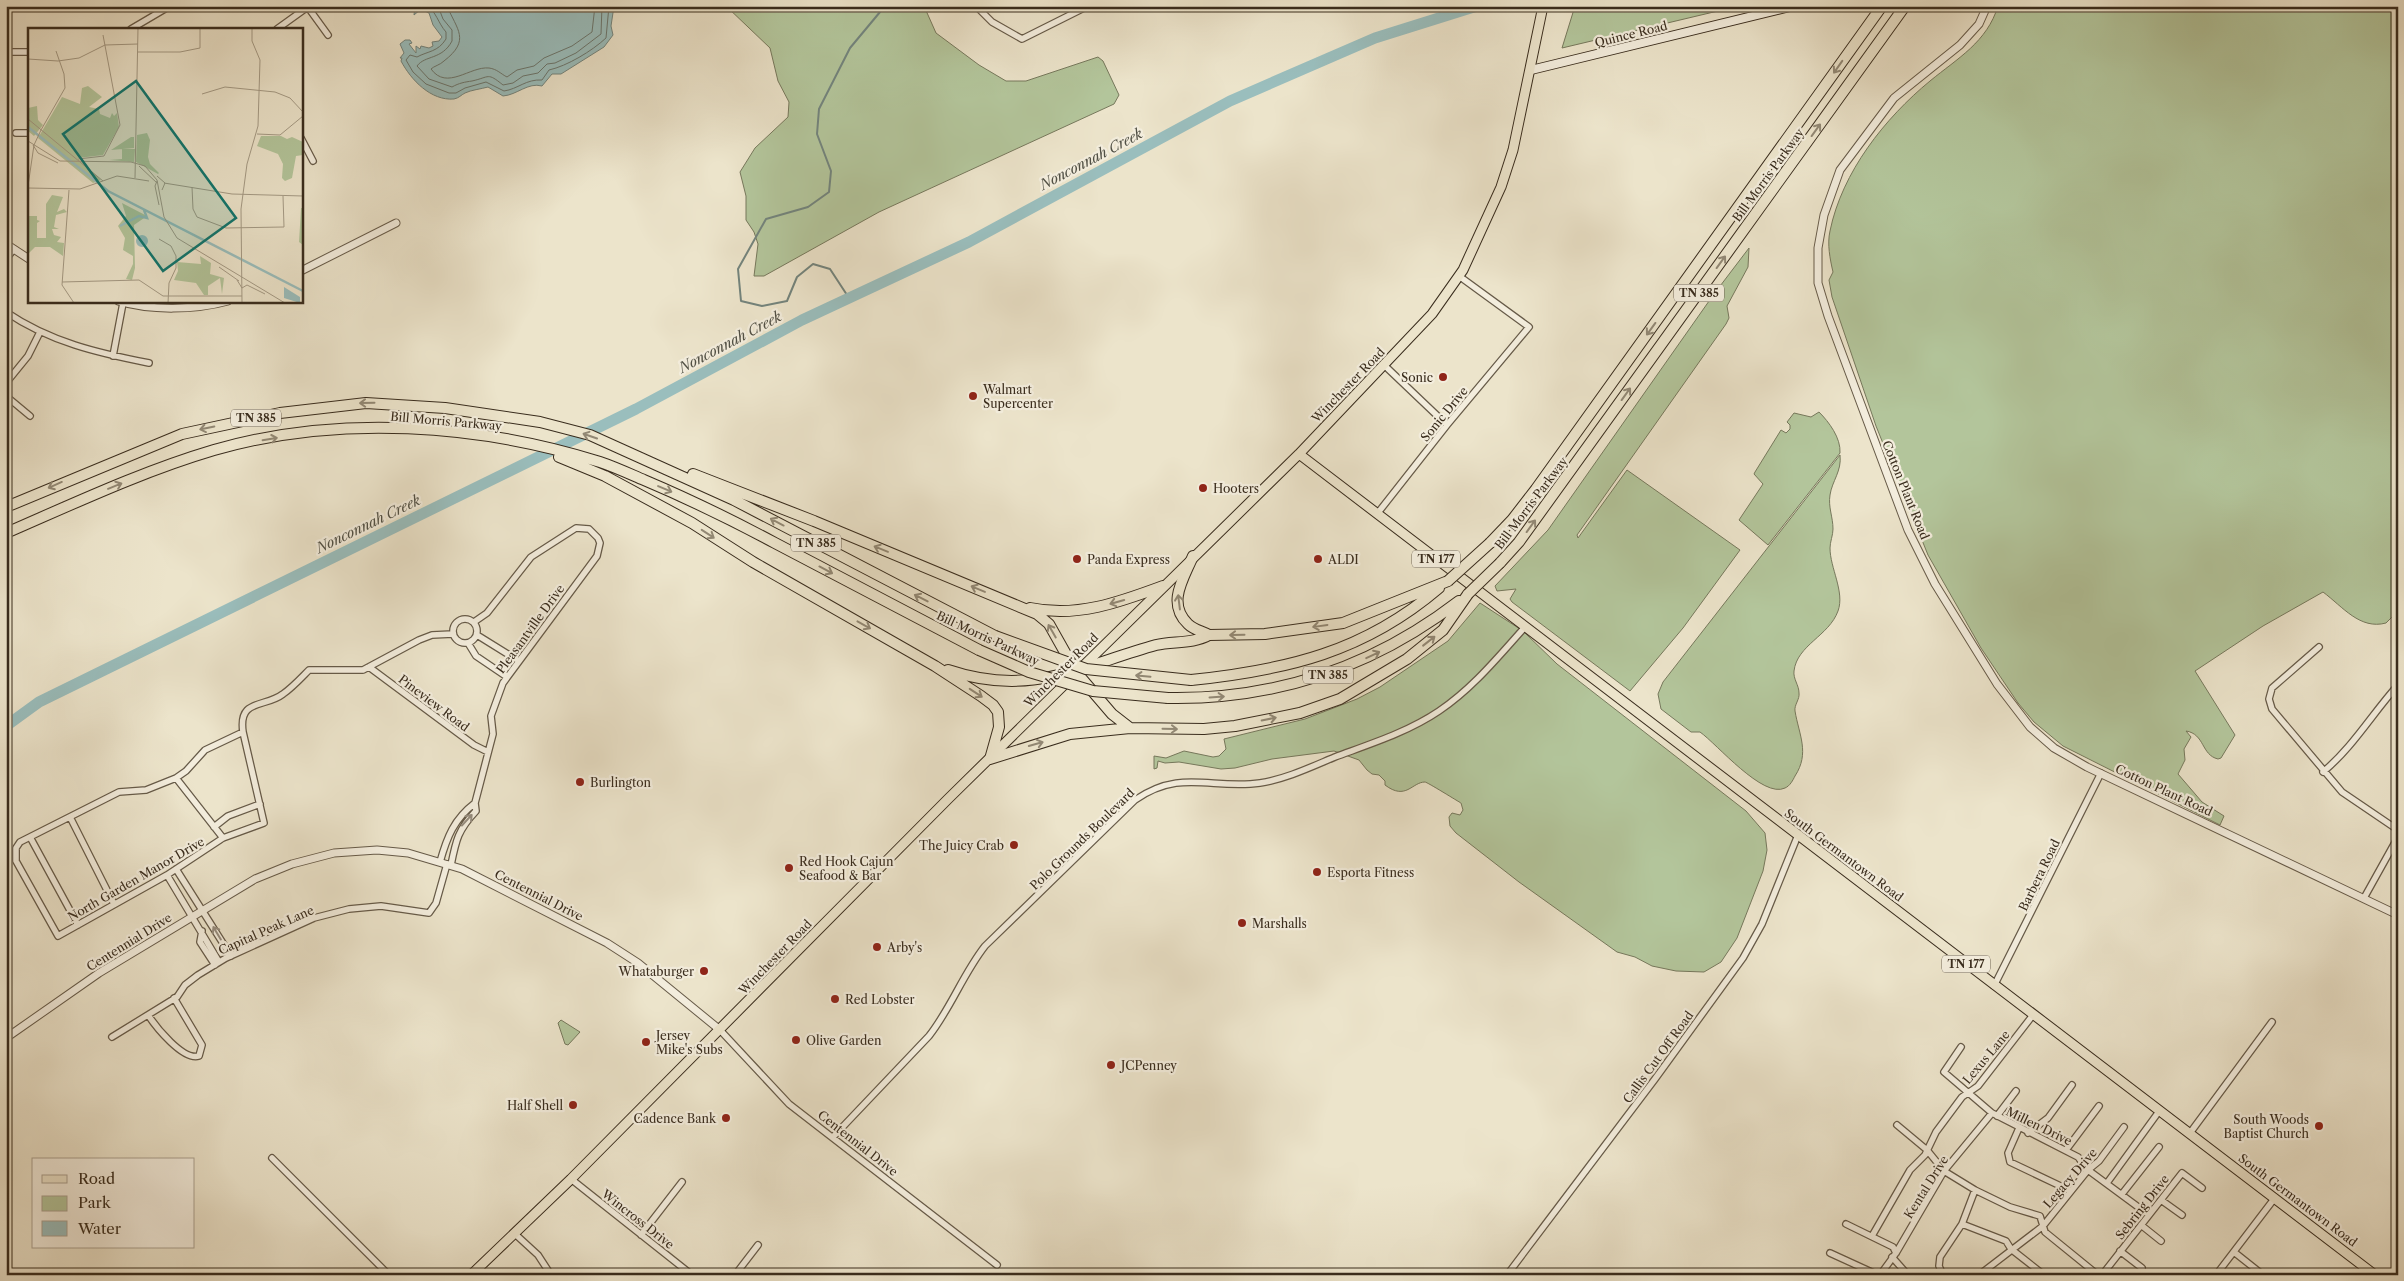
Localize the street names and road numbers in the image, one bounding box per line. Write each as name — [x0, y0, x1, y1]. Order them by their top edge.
street label: Quince Road — [1593, 18, 1670, 50]
street label: Bill Morris Parkway — [1729, 125, 1807, 225]
road number: TN 385 — [1674, 284, 1724, 302]
street label: Winchester Road — [1308, 344, 1388, 426]
street label: Sonic Drive — [1417, 383, 1471, 445]
road number: TN 385 — [231, 409, 281, 426]
street label: Bill Morris Parkway — [390, 409, 503, 433]
street label: Cotton Plant Road — [1879, 438, 1933, 542]
street label: Bill Morris Parkway — [1491, 454, 1571, 552]
road number: TN 385 — [791, 534, 841, 552]
road number: TN 177 — [1412, 550, 1460, 568]
street label: Pleasantville Drive — [493, 581, 567, 676]
street label: Bill Morris Parkway — [934, 608, 1042, 669]
street label: Winchester Road — [1020, 629, 1102, 711]
road number: TN 385 — [1303, 666, 1353, 684]
street label: Pineview Road — [396, 672, 473, 735]
street label: Cotton Plant Road — [2113, 761, 2216, 819]
street label: Polo Grounds Boulevard — [1027, 785, 1138, 893]
street label: South Germantown Road — [1782, 805, 1907, 905]
street label: North Garden Manor Drive — [65, 834, 207, 924]
street label: Barbera Road — [2015, 836, 2063, 913]
street label: Centennial Drive — [492, 866, 586, 924]
street label: Capital Peak Lane — [216, 902, 316, 958]
street label: Centennial Drive — [84, 910, 175, 974]
street label: Winchester Road — [735, 916, 815, 998]
road number: TN 177 — [1942, 956, 1990, 972]
street label: Callis Cut Off Road — [1620, 1008, 1697, 1106]
street label: Lexus Lane — [1959, 1027, 2013, 1087]
street label: Millen Drive — [2004, 1104, 2075, 1149]
street label: Centennial Drive — [815, 1107, 901, 1179]
street label: Legacy Drive — [2040, 1145, 2100, 1211]
street label: South Germantown Road — [2236, 1150, 2361, 1250]
street label: Kental Drive — [1901, 1152, 1952, 1221]
street label: Sebring Drive — [2112, 1171, 2172, 1242]
street label: Wincross Drive — [598, 1185, 677, 1252]

